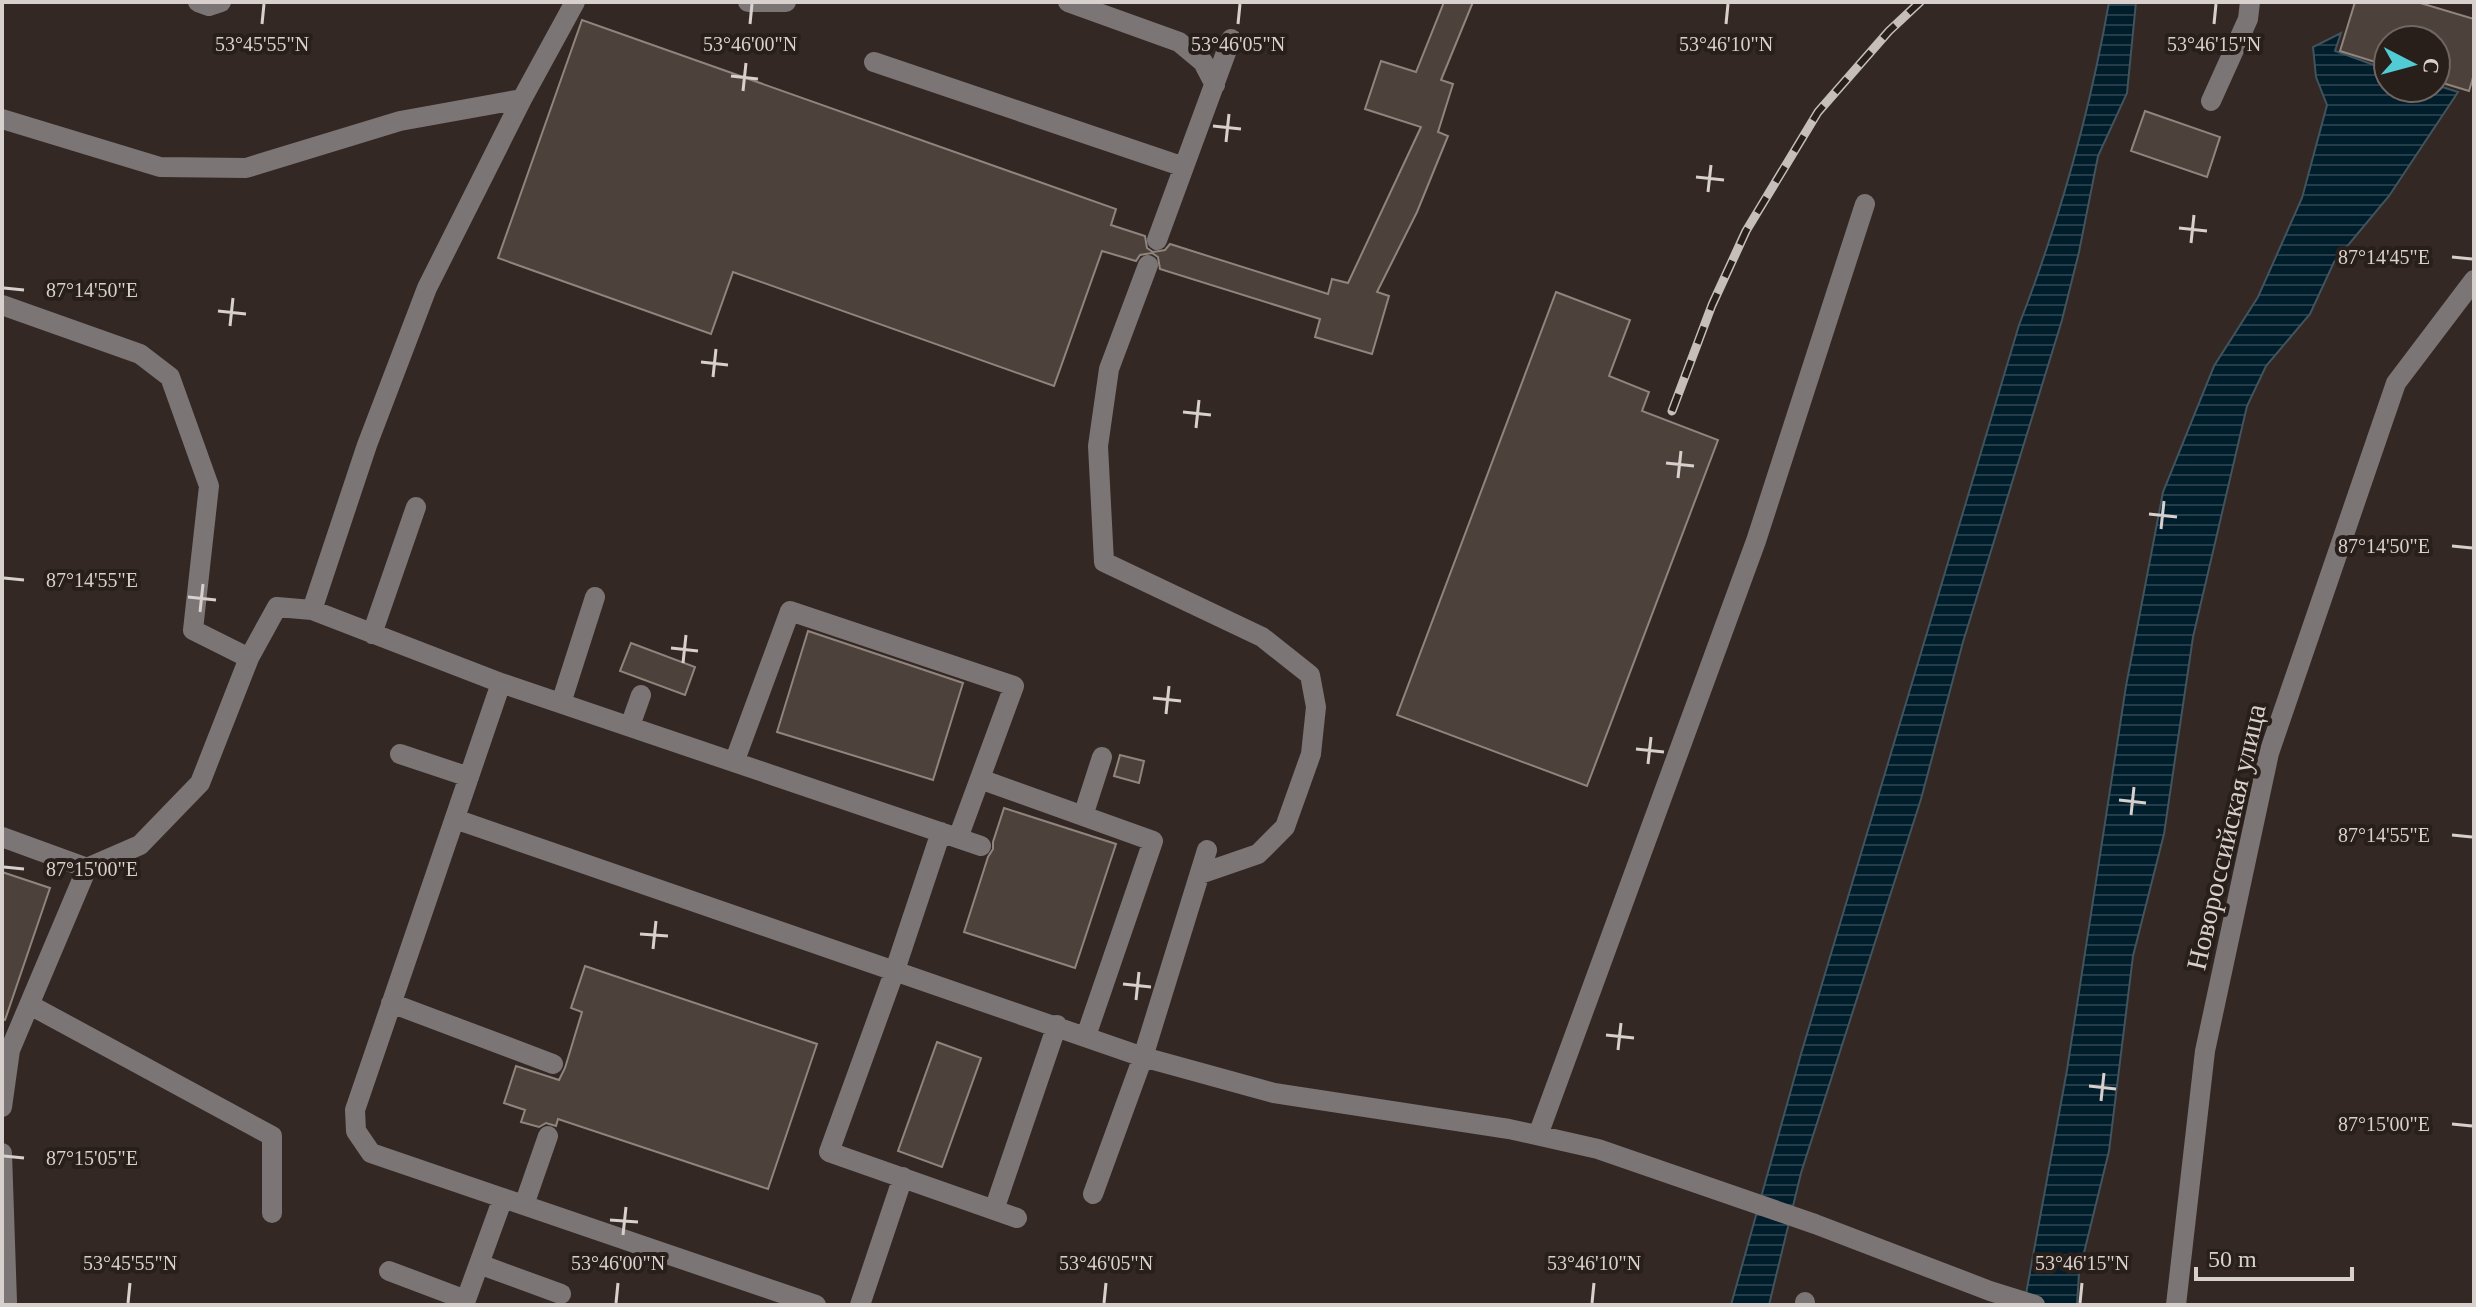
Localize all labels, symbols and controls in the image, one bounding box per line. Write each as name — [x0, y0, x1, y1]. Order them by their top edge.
north arrow — [2372, 24, 2452, 104]
text: 53°45'55"N — [215, 33, 309, 55]
text: 53°46'00"N — [703, 33, 797, 55]
text: 53°46'05"N — [1191, 33, 1285, 55]
text: 53°46'10"N — [1679, 33, 1773, 55]
text: 53°46'15"N — [2167, 33, 2261, 55]
text: С — [2418, 57, 2445, 75]
text: 87°14'45"E — [2338, 246, 2430, 268]
text: 87°14'50"E — [46, 279, 138, 301]
text: 87°14'50"E — [2338, 535, 2430, 557]
text: 87°14'55"E — [46, 569, 138, 591]
street label: Новороссийская улица — [2180, 701, 2272, 973]
text: 87°14'55"E — [2338, 824, 2430, 846]
text: 87°15'00"E — [46, 858, 138, 880]
text: 87°15'00"E — [2338, 1113, 2430, 1135]
text: 87°15'05"E — [46, 1147, 138, 1169]
scale bar — [2196, 1231, 2352, 1281]
text: 50 m — [2208, 1246, 2257, 1272]
text: 53°45'55"N — [83, 1252, 177, 1274]
text: 53°46'00"N — [571, 1252, 665, 1274]
text: 53°46'05"N — [1059, 1252, 1153, 1274]
text: 53°46'10"N — [1547, 1252, 1641, 1274]
text: 53°46'15"N — [2035, 1252, 2129, 1274]

